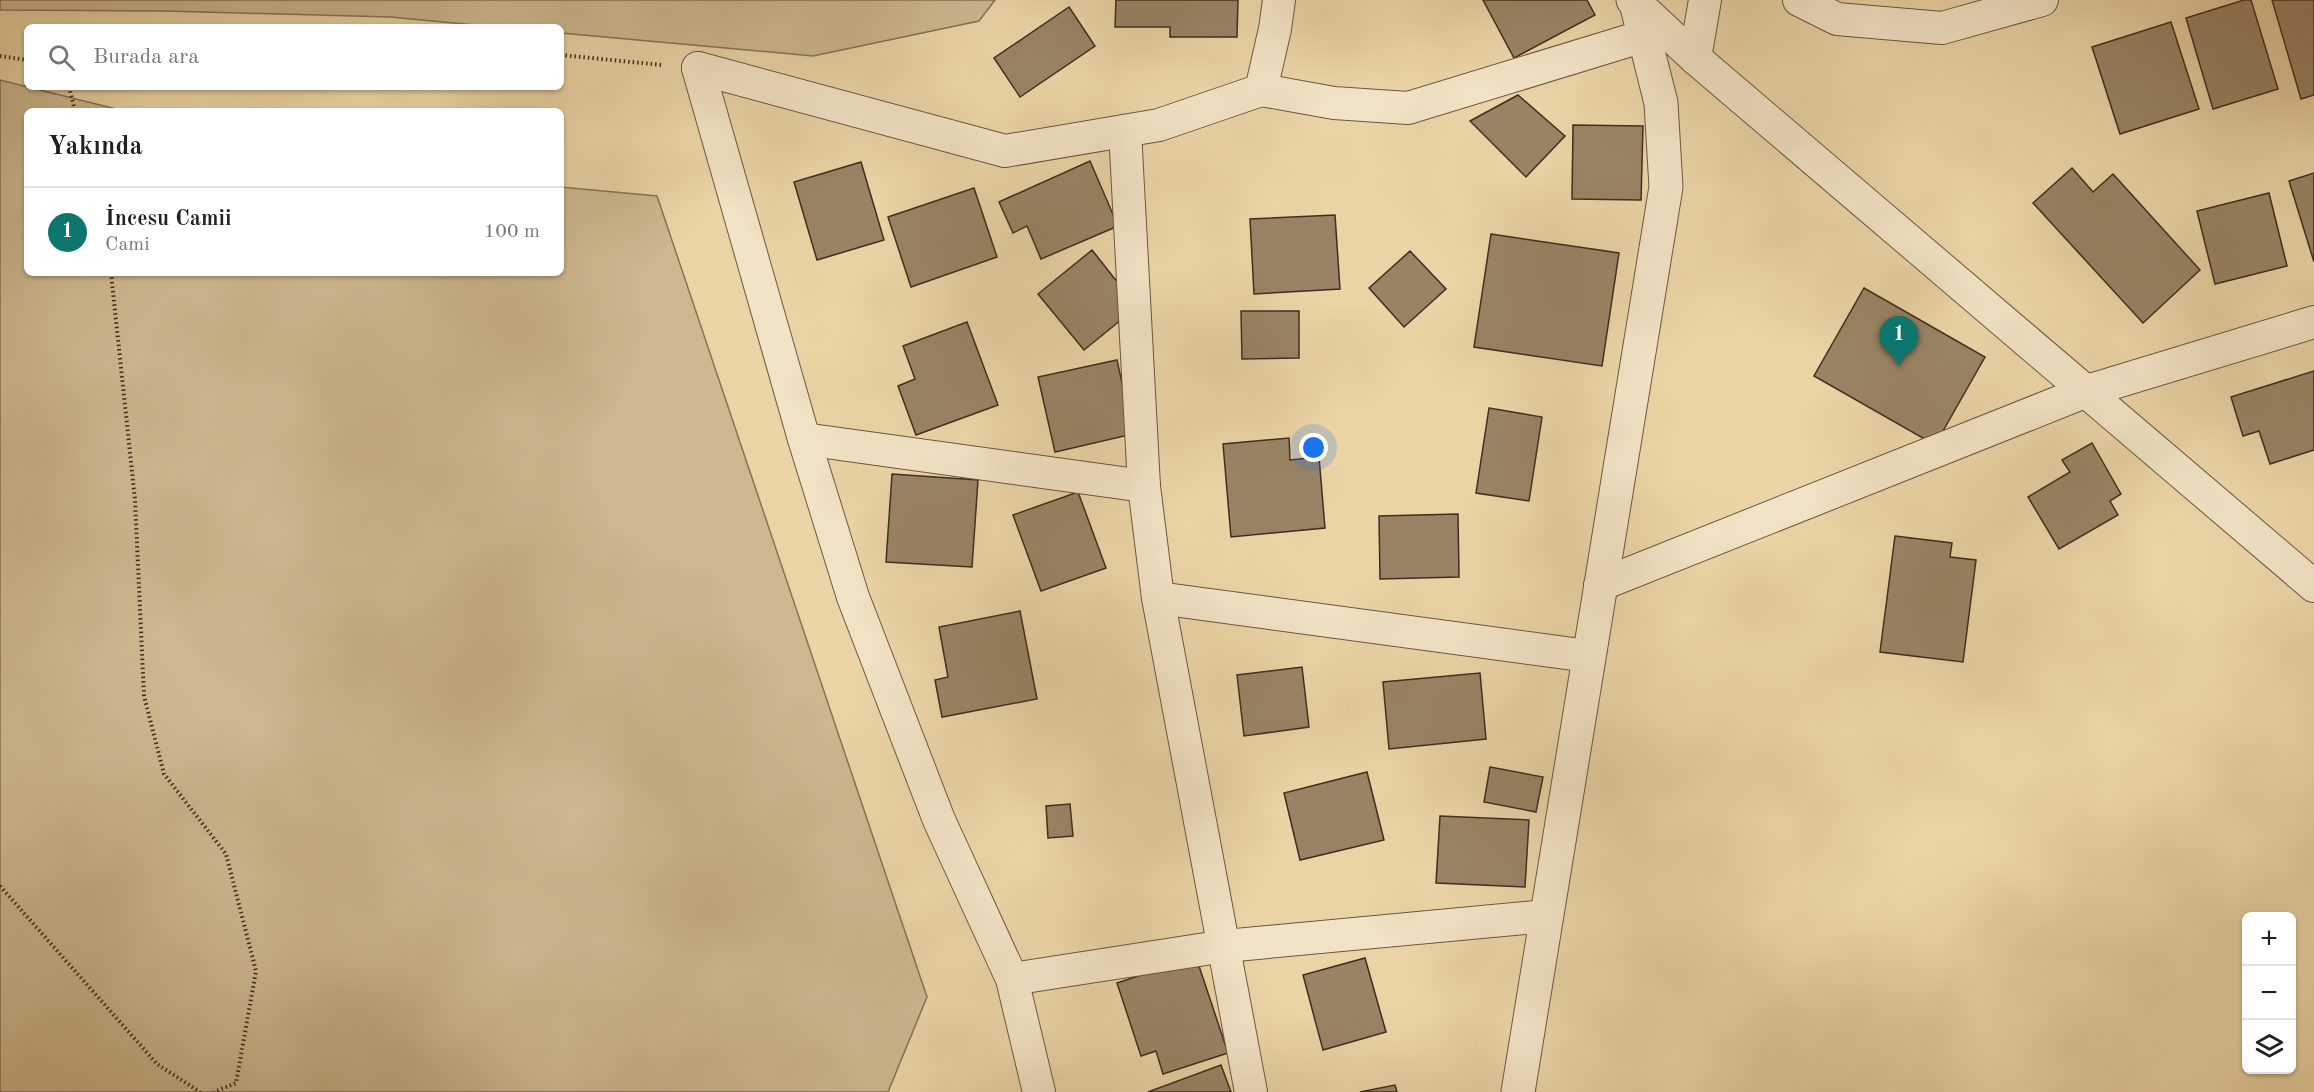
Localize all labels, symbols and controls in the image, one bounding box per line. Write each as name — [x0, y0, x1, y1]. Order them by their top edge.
search box — [24, 24, 564, 90]
icon: search — [45, 41, 78, 74]
text: Burada ara — [93, 46, 199, 68]
text: Yakında — [48, 134, 143, 160]
text: İncesu Camii — [105, 208, 232, 230]
text: 1 — [62, 222, 73, 242]
text: 100 m — [484, 222, 540, 242]
text: Cami — [105, 235, 150, 255]
pin: 1 — [1880, 316, 1918, 366]
your location — [1299, 433, 1328, 462]
map controls — [2242, 912, 2296, 1074]
button: + — [2242, 912, 2296, 966]
button: − — [2242, 966, 2296, 1020]
button: layers — [2242, 1020, 2296, 1074]

